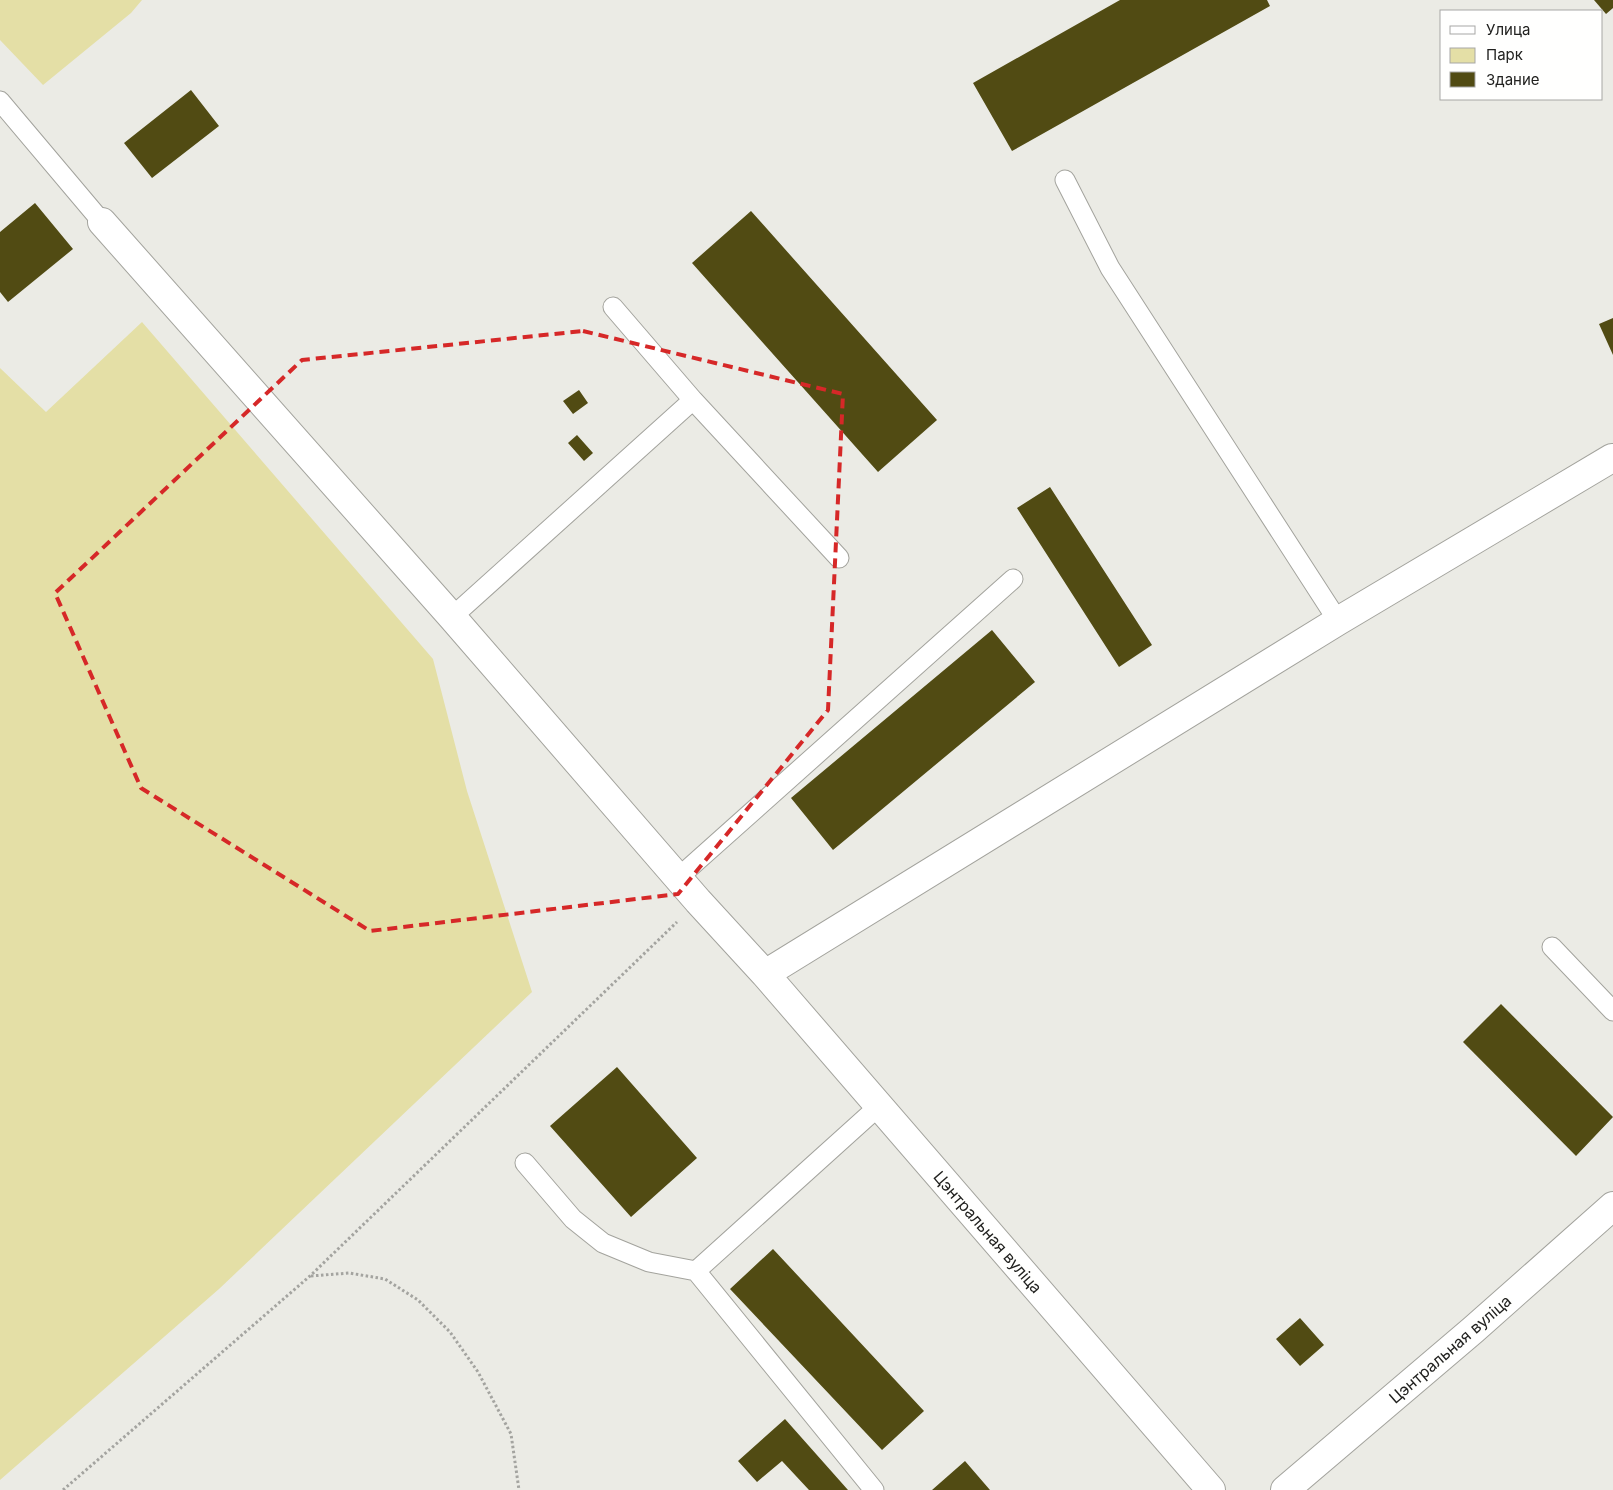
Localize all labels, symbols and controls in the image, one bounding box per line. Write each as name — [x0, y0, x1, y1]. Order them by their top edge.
legend — [1440, 10, 1603, 100]
text: Улица — [1486, 20, 1530, 39]
text: Парк — [1486, 45, 1523, 64]
text: Здание — [1486, 70, 1540, 89]
street label: Цэнтральная вуліца — [929, 1167, 1047, 1297]
street label: Цэнтральная вуліца — [1385, 1290, 1515, 1408]

